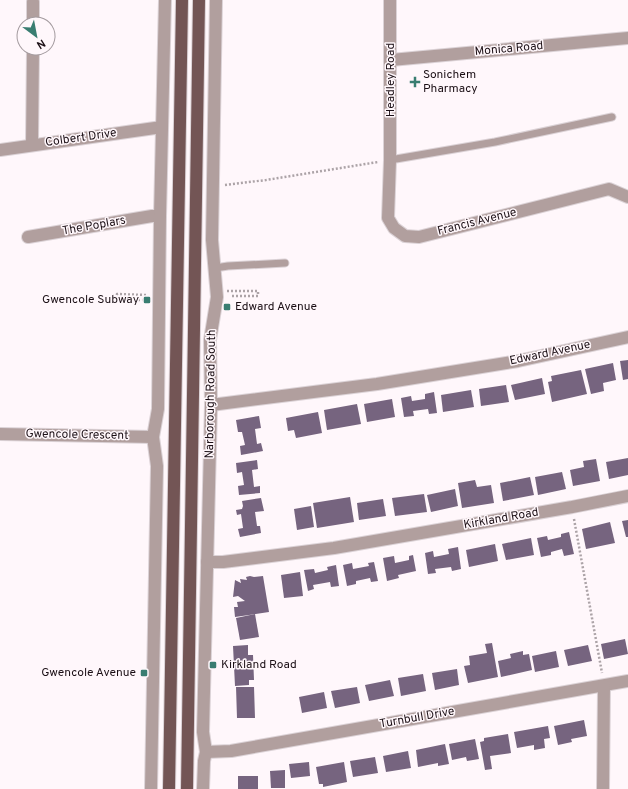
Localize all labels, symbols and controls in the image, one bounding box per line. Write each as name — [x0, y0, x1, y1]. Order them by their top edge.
north arrow — [16, 16, 56, 56]
text: N — [34, 36, 48, 52]
street label: Monica Road — [474, 38, 544, 60]
street label: Headley Road — [383, 43, 399, 117]
place label: Sonichem Pharmacy — [423, 67, 478, 97]
marker: Sonichem Pharmacy — [410, 77, 420, 87]
street label: Colbert Drive — [44, 125, 118, 151]
street label: Francis Avenue — [436, 204, 518, 240]
street label: The Poplars — [61, 213, 127, 239]
place label: Gwencole Subway — [42, 292, 139, 308]
marker: Gwencole Subway — [142, 295, 152, 305]
place label: Edward Avenue — [235, 299, 317, 315]
marker: Edward Avenue — [222, 302, 232, 312]
street label: Narborough Road South — [202, 329, 220, 459]
street label: Edward Avenue — [508, 337, 592, 369]
street label: Gwencole Crescent — [25, 426, 129, 444]
street label: Kirkland Road — [462, 505, 540, 533]
place label: Kirkland Road — [221, 657, 297, 673]
marker: Kirkland Road — [208, 660, 218, 670]
place label: Gwencole Avenue — [41, 665, 136, 681]
marker: Gwencole Avenue — [139, 668, 149, 678]
street label: Turnbull Drive — [378, 704, 456, 732]

